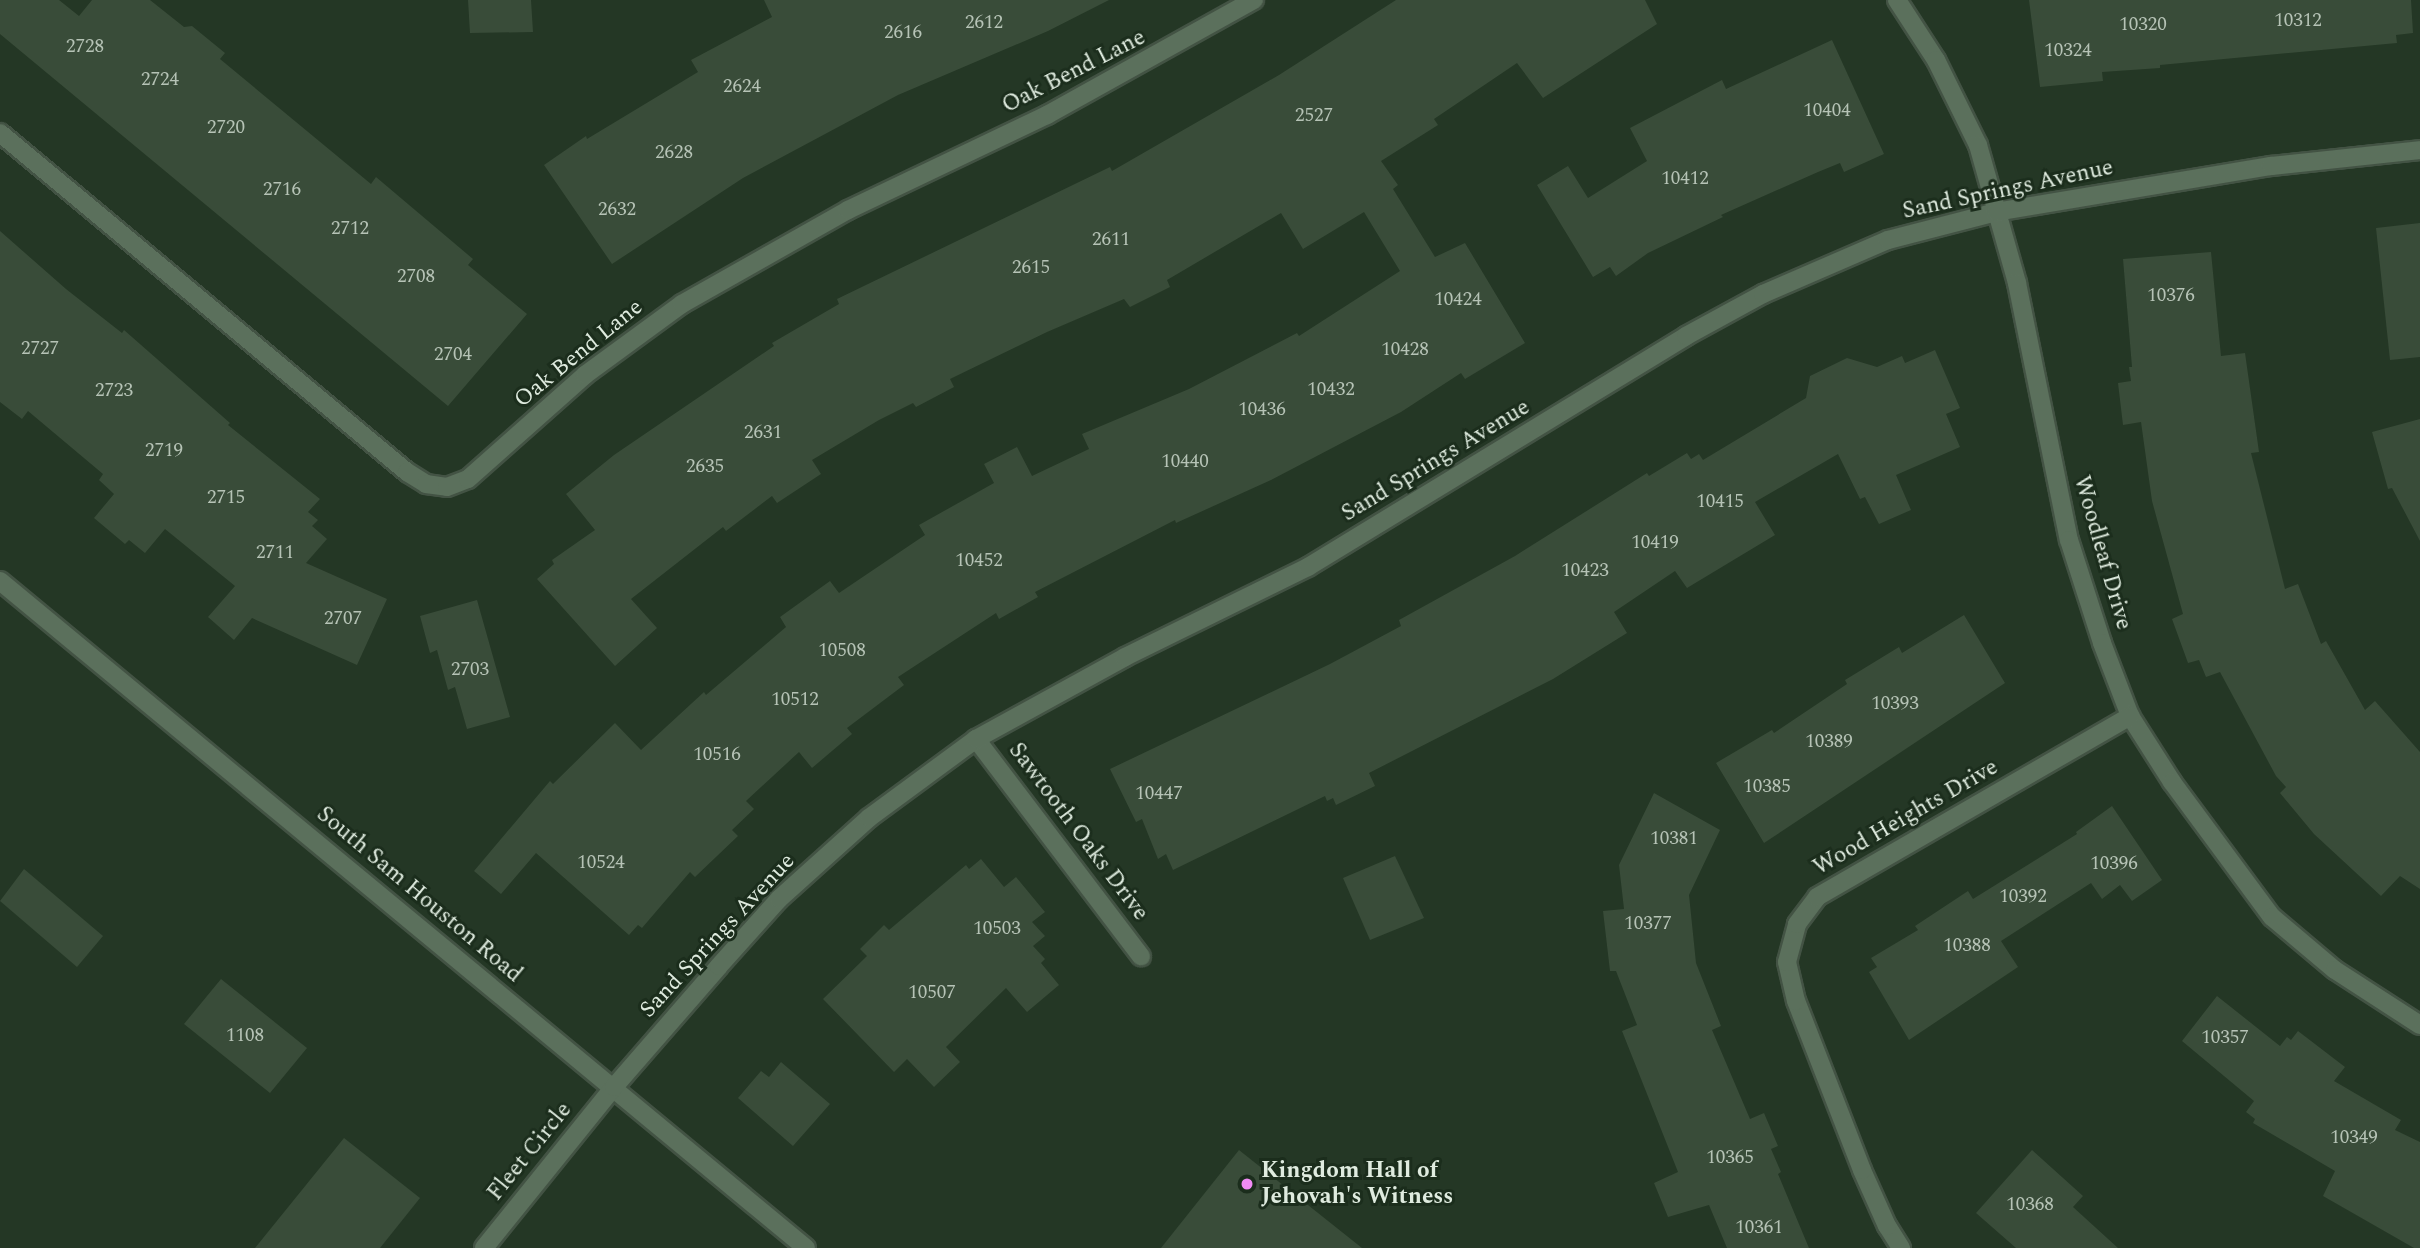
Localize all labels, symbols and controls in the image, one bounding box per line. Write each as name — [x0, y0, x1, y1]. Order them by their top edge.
house number: 10312 — [2274, 10, 2322, 32]
house number: 2612 — [965, 12, 1003, 34]
house number: 10320 — [2119, 14, 2167, 36]
house number: 2616 — [884, 22, 922, 44]
street label: Oak Bend Lane — [998, 24, 1150, 120]
house number: 2728 — [66, 36, 104, 58]
house number: 10324 — [2044, 40, 2092, 62]
house number: 2724 — [141, 69, 179, 91]
house number: 2624 — [723, 76, 761, 98]
house number: 10404 — [1803, 100, 1851, 122]
house number: 2527 — [1295, 105, 1333, 127]
house number: 2720 — [207, 117, 245, 139]
house number: 2628 — [655, 142, 693, 164]
street label: Sand Springs Avenue — [1900, 154, 2116, 226]
house number: 10412 — [1661, 168, 1709, 190]
house number: 2716 — [263, 179, 301, 201]
house number: 2632 — [598, 199, 636, 221]
house number: 2712 — [331, 218, 369, 240]
house number: 2611 — [1092, 229, 1130, 251]
house number: 2615 — [1012, 257, 1050, 279]
house number: 2708 — [397, 266, 435, 288]
house number: 10376 — [2147, 285, 2195, 307]
house number: 10424 — [1434, 289, 1482, 311]
street label: Oak Bend Lane — [509, 294, 649, 414]
house number: 2727 — [21, 338, 59, 360]
house number: 10428 — [1381, 339, 1429, 361]
house number: 2704 — [434, 344, 472, 366]
house number: 10432 — [1307, 379, 1355, 401]
house number: 2723 — [95, 380, 133, 402]
street label: Sand Springs Avenue — [1337, 394, 1535, 528]
house number: 10436 — [1238, 399, 1286, 421]
house number: 2631 — [744, 422, 782, 444]
house number: 2719 — [145, 440, 183, 462]
house number: 10440 — [1161, 451, 1209, 473]
house number: 2635 — [686, 456, 724, 478]
street label: Woodleaf Drive — [2067, 473, 2137, 633]
house number: 2715 — [207, 487, 245, 509]
house number: 10415 — [1696, 491, 1744, 513]
house number: 10419 — [1631, 532, 1679, 554]
house number: 2711 — [256, 542, 294, 564]
house number: 10452 — [955, 550, 1003, 572]
house number: 10423 — [1561, 560, 1609, 582]
house number: 2707 — [324, 608, 362, 630]
house number: 10508 — [818, 640, 866, 662]
house number: 2703 — [451, 659, 489, 681]
house number: 10512 — [771, 689, 819, 711]
house number: 10393 — [1871, 693, 1919, 715]
house number: 10389 — [1805, 731, 1853, 753]
street label: Sawtooth Oaks Drive — [1002, 738, 1154, 926]
house number: 10516 — [693, 744, 741, 766]
street label: Wood Heights Drive — [1809, 754, 2003, 882]
house number: 10385 — [1743, 776, 1791, 798]
house number: 10447 — [1135, 783, 1183, 805]
street label: South Sam Houston Road — [311, 801, 527, 989]
house number: 10381 — [1650, 828, 1698, 850]
street label: Sand Springs Avenue — [635, 848, 801, 1024]
house number: 10524 — [577, 852, 625, 874]
house number: 10396 — [2090, 853, 2138, 875]
house number: 10392 — [1999, 886, 2047, 908]
house number: 10377 — [1624, 913, 1672, 935]
house number: 10503 — [973, 918, 1021, 940]
house number: 10388 — [1943, 935, 1991, 957]
house number: 10507 — [908, 982, 956, 1004]
house number: 1108 — [226, 1025, 264, 1047]
house number: 10357 — [2201, 1027, 2249, 1049]
street label: Fleet Circle — [482, 1097, 578, 1207]
house number: 10349 — [2330, 1127, 2378, 1149]
house number: 10365 — [1706, 1147, 1754, 1169]
place label: Kingdom Hall of Jehovah's Witness — [1261, 1157, 1453, 1211]
marker: Kingdom Hall of Jehovah's Witness — [1239, 1176, 1255, 1192]
house number: 10368 — [2006, 1194, 2054, 1216]
house number: 10361 — [1735, 1217, 1783, 1239]

